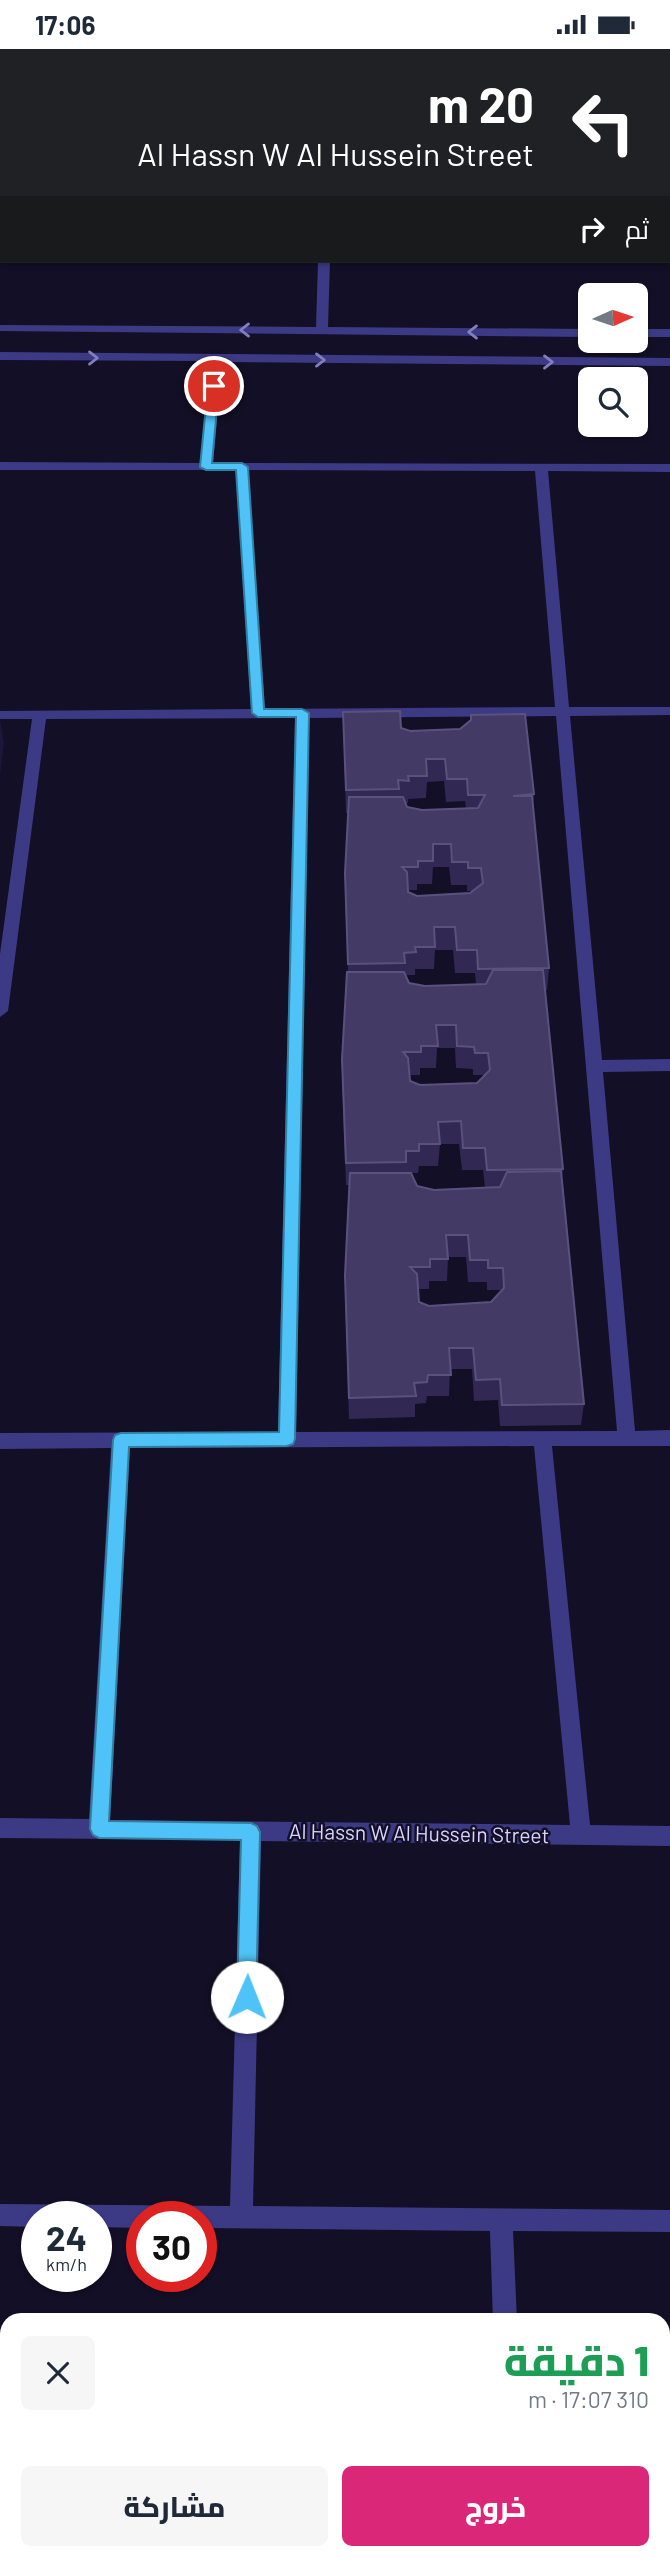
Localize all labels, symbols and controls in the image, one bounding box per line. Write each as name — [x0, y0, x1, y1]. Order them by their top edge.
text: 17:06 — [35, 9, 95, 40]
text: 20 m — [428, 74, 534, 133]
icon: left — [558, 77, 649, 168]
text: Al Hassn W Al Hussein Street — [137, 134, 534, 172]
icon: right — [573, 210, 611, 248]
text: ثم — [625, 213, 649, 244]
north arrow — [578, 283, 648, 353]
map controls — [578, 283, 648, 437]
one-way arrow — [239, 322, 250, 338]
one-way arrow — [467, 324, 477, 340]
one-way arrow — [88, 350, 98, 366]
one-way arrow — [315, 352, 326, 368]
one-way arrow — [542, 354, 553, 369]
pin — [184, 356, 244, 416]
icon: arrive — [195, 367, 233, 405]
button: search — [578, 367, 648, 437]
street label: Al Hassn W Al Hussein Street — [289, 1818, 549, 1847]
position arrow — [210, 1960, 284, 2034]
speed limit sign: 30 — [126, 2201, 217, 2292]
text: 24 — [46, 2216, 87, 2258]
text: km/h — [46, 2253, 87, 2275]
text: 1 دقيقة — [504, 2334, 649, 2384]
button: close — [21, 2336, 95, 2410]
text: 310 m · 17:07 — [528, 2385, 649, 2413]
button: مشاركة — [21, 2466, 328, 2546]
button: خروج — [342, 2466, 649, 2546]

